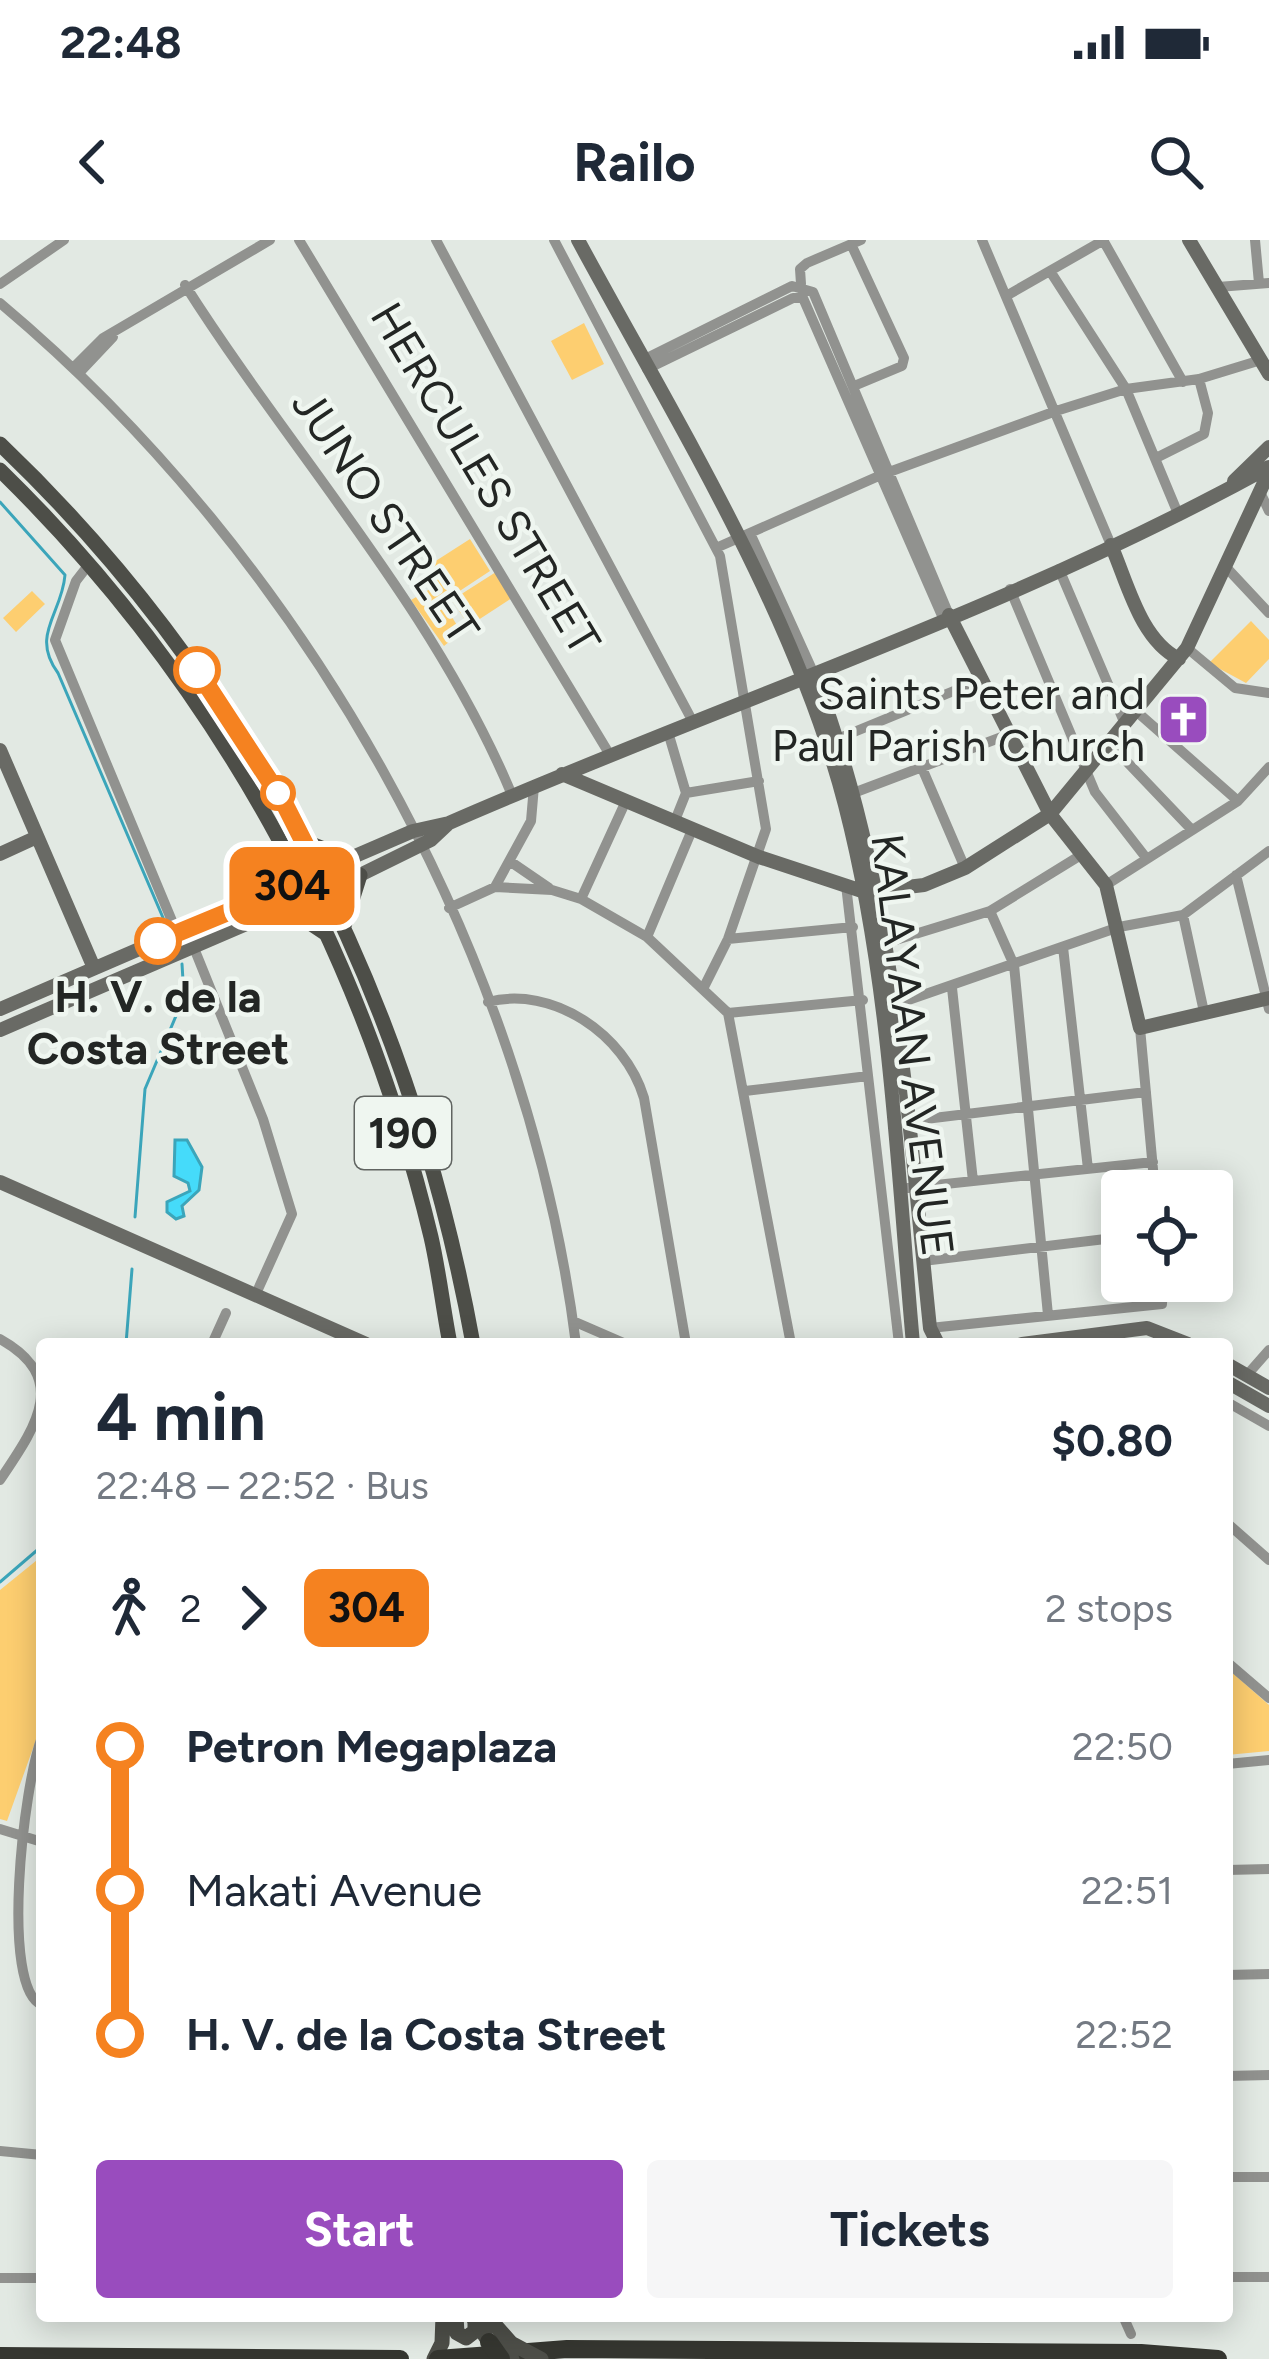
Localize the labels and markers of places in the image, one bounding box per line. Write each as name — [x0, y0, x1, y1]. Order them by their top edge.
unlabelled marker — [175, 648, 219, 692]
place label: Saints Peter and Paul Parish Church — [772, 666, 1145, 772]
church icon: Saints Peter and Paul Parish Church — [1156, 691, 1212, 747]
unlabelled marker — [262, 777, 294, 809]
marker: H. V. de la Costa Street — [136, 919, 180, 963]
place label: H. V. de la Costa Street — [27, 969, 289, 1075]

